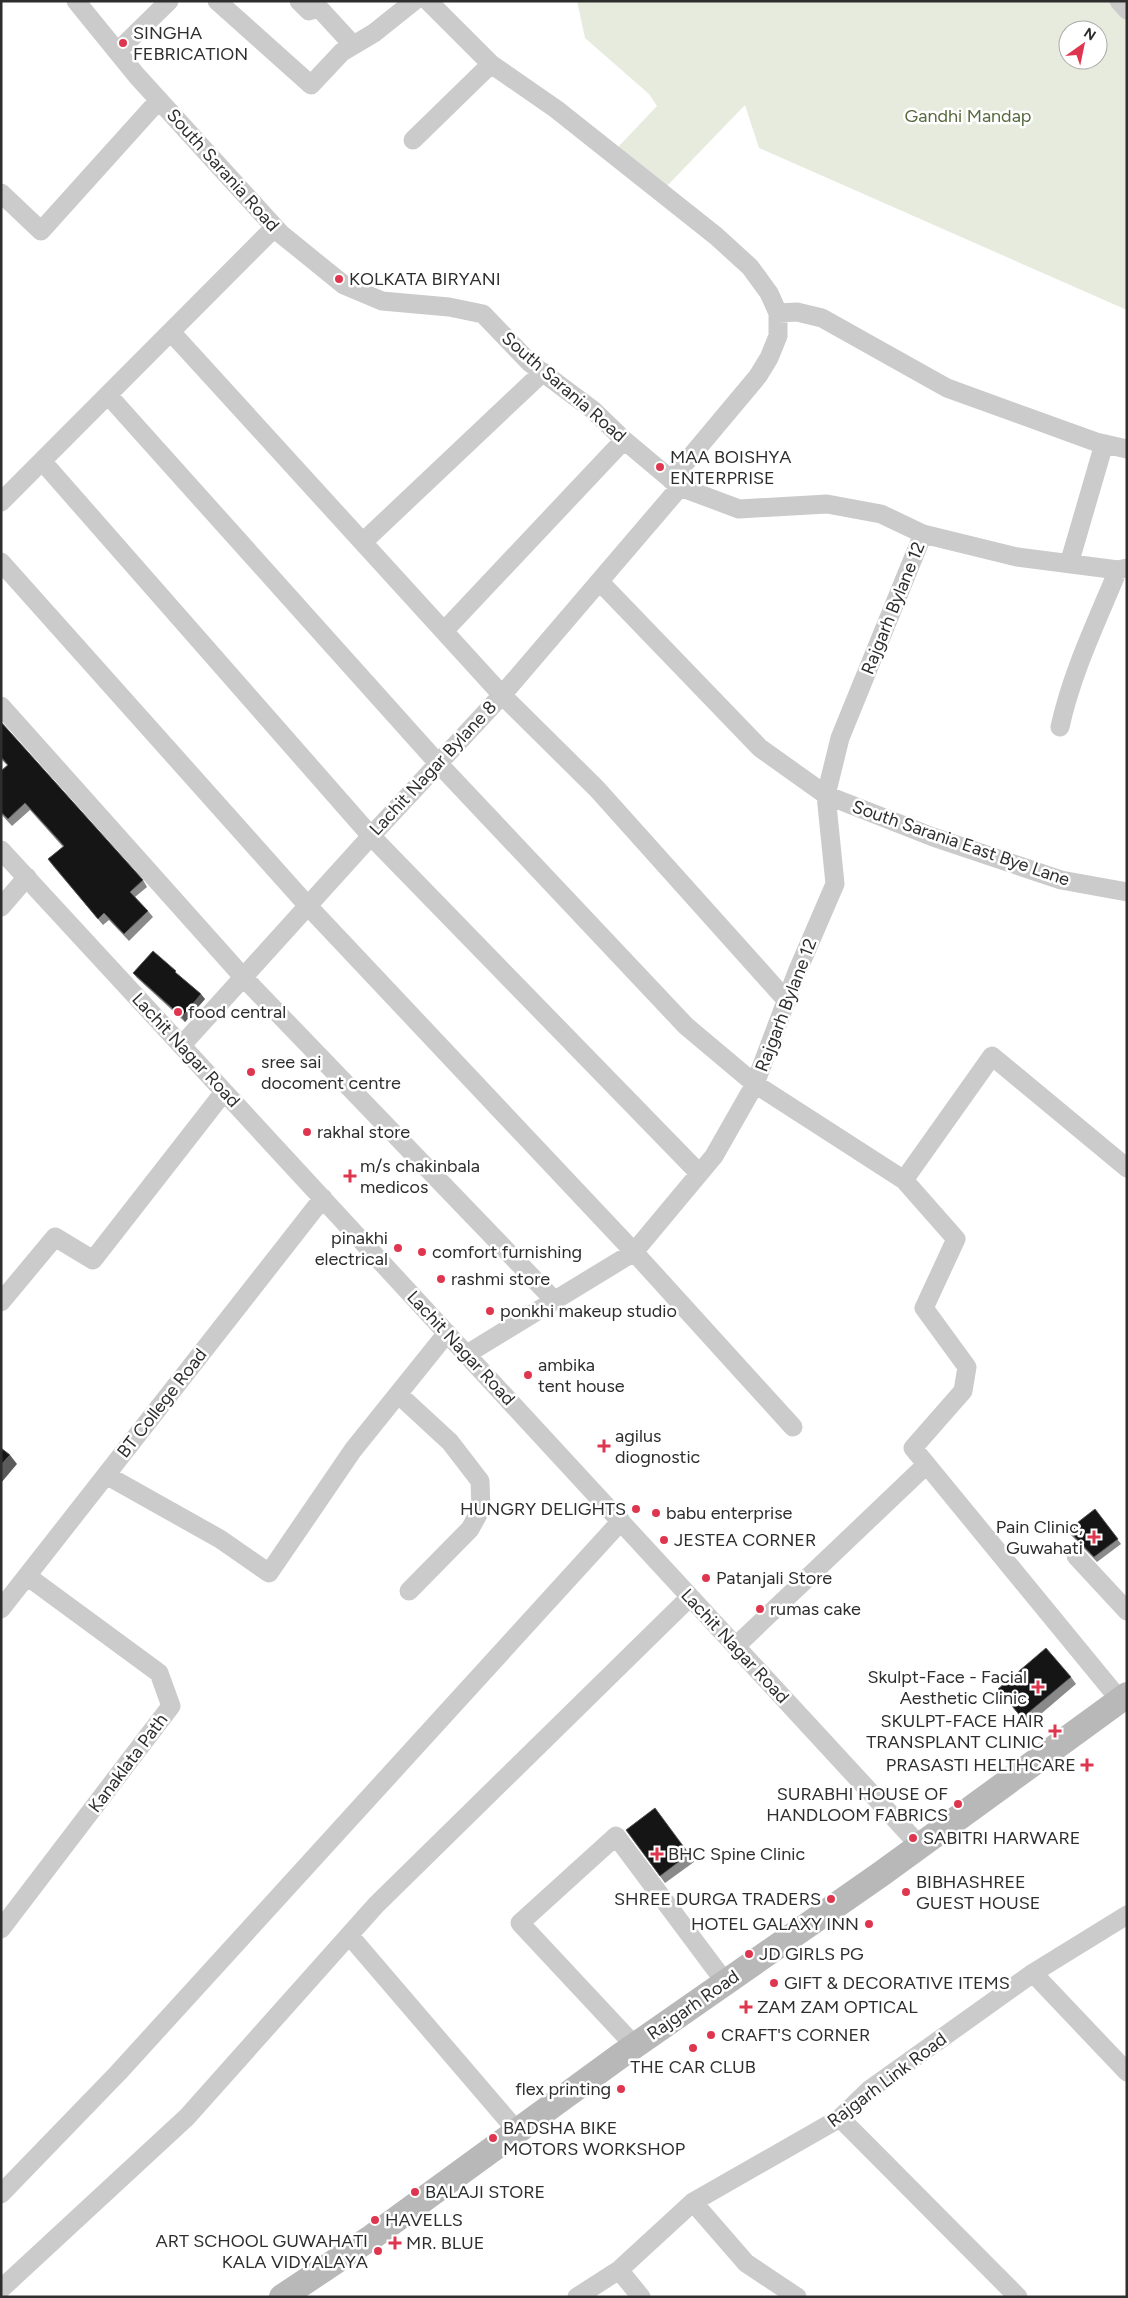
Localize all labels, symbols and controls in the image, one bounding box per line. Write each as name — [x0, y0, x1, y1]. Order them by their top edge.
north arrow — [1058, 20, 1108, 70]
place label: SINGHA FEBRICATION — [133, 22, 248, 65]
text: N — [1081, 24, 1099, 45]
marker: SINGHA FEBRICATION — [117, 37, 129, 49]
street label: South Sarania Road — [162, 104, 284, 236]
park label: Gandhi Mandap — [905, 105, 1031, 127]
place label: KOLKATA BIRYANI — [349, 268, 501, 290]
marker: KOLKATA BIRYANI — [333, 273, 345, 285]
street label: South Sarania Road — [497, 327, 631, 447]
place label: MAA BOISHYA ENTERPRISE — [670, 446, 792, 489]
marker: MAA BOISHYA ENTERPRISE — [654, 461, 666, 473]
street label: Rajgarh Bylane 12 — [856, 538, 930, 678]
street label: Lachit Nagar Bylane 8 — [365, 696, 501, 840]
street label: South Sarania East Bye Lane — [849, 795, 1073, 891]
street label: Rajgarh Bylane 12 — [750, 935, 822, 1075]
street label: Lachit Nagar Road — [127, 988, 245, 1112]
place label: food central — [188, 1001, 286, 1023]
marker: food central — [172, 1006, 184, 1018]
place label: sree sai docoment centre — [261, 1051, 401, 1094]
marker: sree sai docoment centre — [245, 1066, 257, 1078]
place label: rakhal store — [317, 1121, 410, 1143]
marker: rakhal store — [301, 1126, 313, 1138]
place label: m/s chakinbala medicos — [360, 1155, 480, 1198]
marker: m/s chakinbala medicos — [344, 1170, 356, 1182]
place label: pinakhi electrical — [315, 1227, 388, 1270]
place label: comfort furnishing — [432, 1241, 582, 1263]
marker: pinakhi electrical — [392, 1242, 404, 1254]
marker: comfort furnishing — [416, 1246, 428, 1258]
place label: rashmi store — [451, 1268, 550, 1290]
marker: rashmi store — [435, 1273, 447, 1285]
street label: Lachit Nagar Road — [402, 1286, 520, 1410]
place label: ponkhi makeup studio — [500, 1300, 677, 1322]
marker: ponkhi makeup studio — [484, 1305, 496, 1317]
street label: BT College Road — [112, 1344, 212, 1462]
place label: ambika tent house — [538, 1354, 625, 1397]
marker: ambika tent house — [522, 1369, 534, 1381]
place label: agilus diognostic — [615, 1425, 701, 1468]
marker: agilus diognostic — [597, 1439, 611, 1453]
place label: HUNGRY DELIGHTS — [460, 1498, 626, 1520]
place label: babu enterprise — [666, 1502, 793, 1524]
marker: HUNGRY DELIGHTS — [630, 1503, 642, 1515]
marker: babu enterprise — [650, 1507, 662, 1519]
place label: Pain Clinic, Guwahati — [996, 1516, 1083, 1559]
place label: JESTEA CORNER — [674, 1529, 816, 1551]
marker: Pain Clinic, Guwahati — [1087, 1530, 1101, 1544]
marker: JESTEA CORNER — [658, 1534, 670, 1546]
place label: Patanjali Store — [716, 1567, 832, 1589]
marker: Patanjali Store — [700, 1572, 712, 1584]
street label: Lachit Nagar Road — [676, 1584, 794, 1708]
place label: rumas cake — [770, 1598, 861, 1620]
marker: rumas cake — [754, 1603, 766, 1615]
place label: Skulpt-Face - Facial Aesthetic Clinic — [868, 1666, 1027, 1709]
marker: Skulpt-Face - Facial Aesthetic Clinic — [1031, 1680, 1045, 1694]
street label: Kanaklata Path — [84, 1709, 172, 1817]
place label: SKULPT-FACE HAIR TRANSPLANT CLINIC — [866, 1710, 1044, 1753]
marker: SKULPT-FACE HAIR TRANSPLANT CLINIC — [1048, 1724, 1062, 1738]
place label: PRASASTI HELTHCARE — [886, 1754, 1076, 1776]
marker: PRASASTI HELTHCARE — [1080, 1758, 1094, 1772]
place label: SURABHI HOUSE OF HANDLOOM FABRICS — [766, 1783, 948, 1826]
marker: SURABHI HOUSE OF HANDLOOM FABRICS — [952, 1798, 964, 1810]
place label: SABITRI HARWARE — [923, 1827, 1080, 1849]
marker: SABITRI HARWARE — [907, 1832, 919, 1844]
place label: BHC Spine Clinic — [668, 1843, 805, 1865]
marker: BHC Spine Clinic — [650, 1847, 664, 1861]
place label: BIBHASHREE GUEST HOUSE — [916, 1871, 1040, 1914]
marker: BIBHASHREE GUEST HOUSE — [900, 1886, 912, 1898]
place label: SHREE DURGA TRADERS — [614, 1888, 821, 1910]
marker: SHREE DURGA TRADERS — [825, 1893, 837, 1905]
place label: HOTEL GALAXY INN — [691, 1913, 859, 1935]
marker: HOTEL GALAXY INN — [863, 1918, 875, 1930]
place label: JD GIRLS PG — [759, 1943, 864, 1965]
marker: JD GIRLS PG — [743, 1948, 755, 1960]
street label: Rajgarh Road — [643, 1965, 743, 2045]
place label: GIFT & DECORATIVE ITEMS — [784, 1972, 1010, 1994]
marker: GIFT & DECORATIVE ITEMS — [768, 1977, 780, 1989]
place label: ZAM ZAM OPTICAL — [757, 1996, 918, 2018]
marker: ZAM ZAM OPTICAL — [739, 2000, 753, 2014]
place label: CRAFT'S CORNER — [721, 2024, 870, 2046]
street label: Rajgarh Link Road — [823, 2028, 951, 2132]
marker: CRAFT'S CORNER — [705, 2029, 717, 2041]
marker: THE CAR CLUB — [687, 2042, 699, 2054]
place label: THE CAR CLUB — [630, 2056, 756, 2078]
place label: flex printing — [515, 2078, 611, 2100]
marker: flex printing — [615, 2083, 627, 2095]
place label: BADSHA BIKE MOTORS WORKSHOP — [503, 2117, 685, 2160]
marker: BADSHA BIKE MOTORS WORKSHOP — [487, 2132, 499, 2144]
place label: BALAJI STORE — [425, 2181, 545, 2203]
marker: BALAJI STORE — [409, 2186, 421, 2198]
place label: HAVELLS — [385, 2209, 463, 2231]
marker: HAVELLS — [369, 2214, 381, 2226]
place label: ART SCHOOL GUWAHATI KALA VIDYALAYA — [156, 2230, 368, 2273]
place label: MR. BLUE — [406, 2232, 484, 2254]
marker: MR. BLUE — [388, 2236, 402, 2250]
marker: ART SCHOOL GUWAHATI KALA VIDYALAYA — [372, 2245, 384, 2257]

